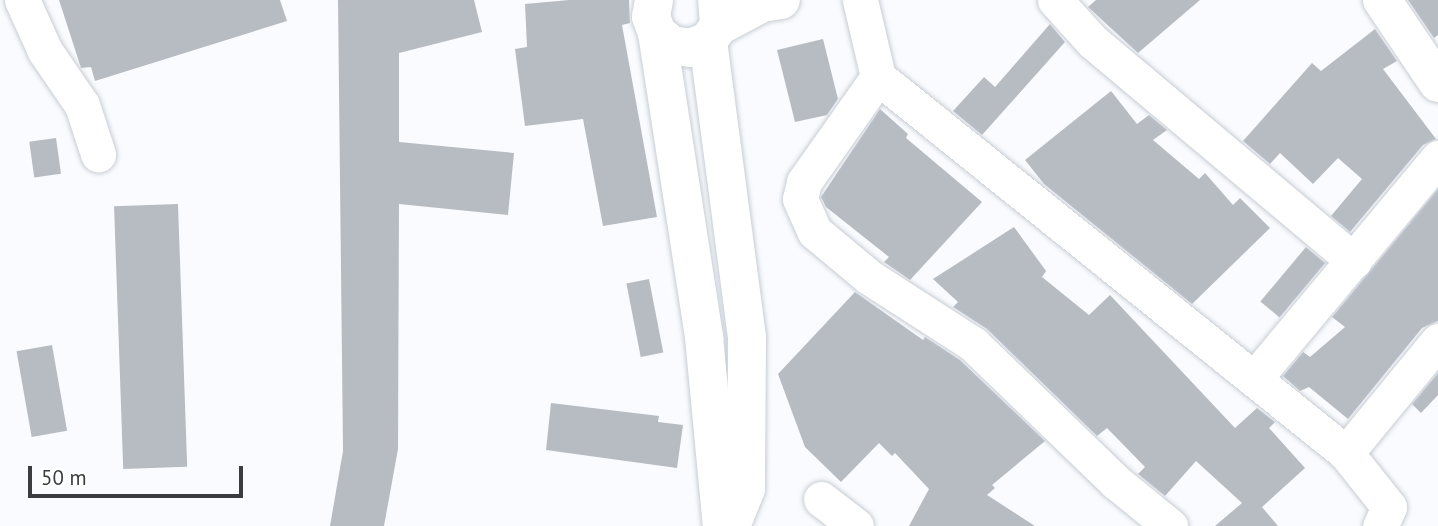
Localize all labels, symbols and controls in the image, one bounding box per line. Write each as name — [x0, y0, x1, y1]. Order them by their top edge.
scale bar — [32, 452, 247, 496]
text: 50 m — [41, 464, 87, 491]

